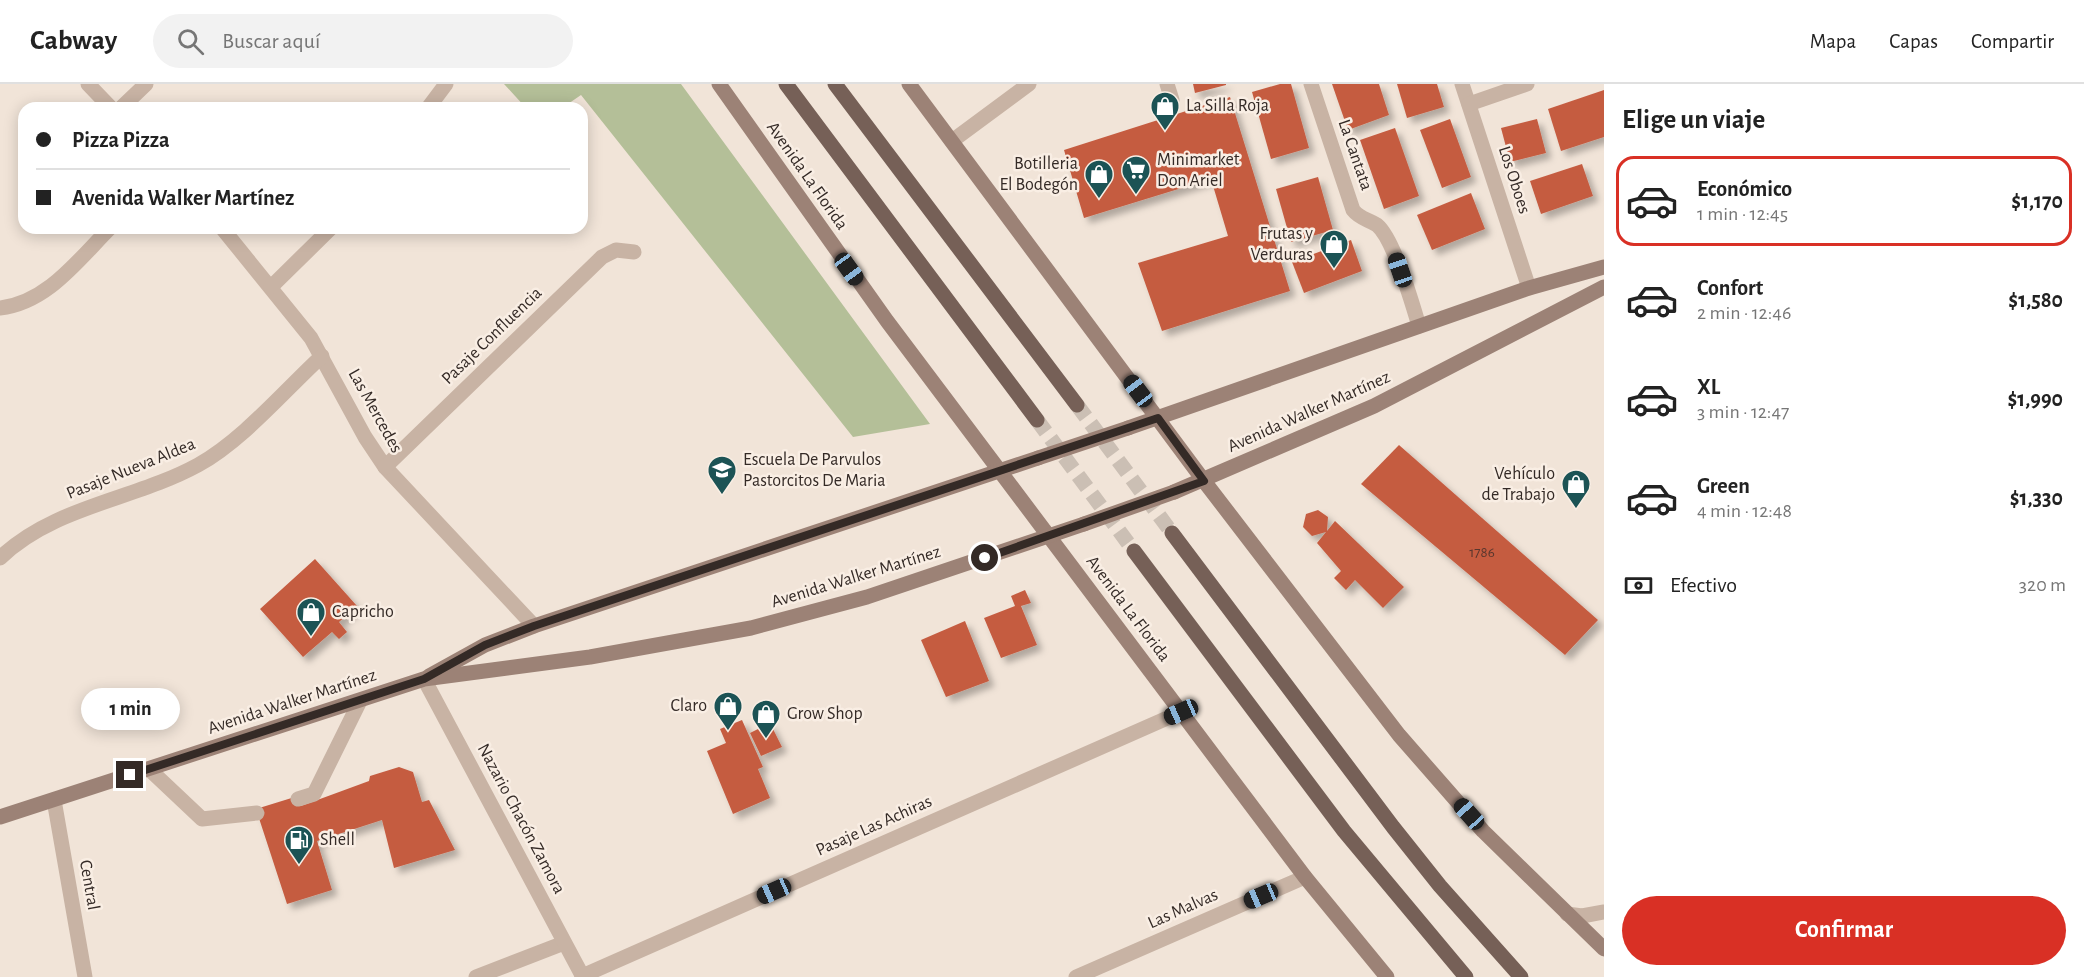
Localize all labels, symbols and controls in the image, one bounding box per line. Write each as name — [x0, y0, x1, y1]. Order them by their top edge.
search box — [153, 14, 573, 68]
icon: search — [174, 25, 207, 58]
text: Cabway — [30, 27, 117, 55]
text: Buscar aquí — [222, 30, 320, 52]
text: Mapa — [1810, 31, 1856, 52]
text: Capas — [1889, 31, 1938, 52]
text: Compartir — [1971, 31, 2054, 52]
shop icon: La Silla Roja — [1149, 90, 1181, 132]
place label: La Silla Roja — [1186, 97, 1269, 115]
text: Elige un viaje — [1622, 106, 1765, 133]
street label: La Cantata — [1334, 117, 1376, 193]
street label: Avenida La Florida — [763, 119, 851, 233]
text: Pizza Pizza — [72, 129, 170, 151]
street label: Los Oboes — [1495, 144, 1533, 216]
place label: Minimarket Don Ariel — [1157, 151, 1240, 190]
supermarket icon: Minimarket Don Ariel — [1120, 154, 1152, 196]
place label: Botilleria El Bodegón — [999, 155, 1078, 194]
shop icon: Botilleria El Bodegón — [1083, 158, 1115, 200]
icon: car — [1625, 174, 1679, 228]
text: Económico — [1697, 178, 1792, 200]
text: Avenida Walker Martínez — [72, 187, 294, 209]
text: $1,170 — [2011, 190, 2063, 212]
text: 1 min · 12:45 — [1697, 204, 1788, 224]
place label: Frutas y Verduras — [1251, 225, 1313, 264]
shop icon: Frutas y Verduras — [1318, 228, 1350, 270]
car — [831, 249, 867, 289]
car — [1386, 250, 1414, 290]
icon: car — [1625, 273, 1679, 327]
text: Confort — [1697, 277, 1763, 299]
street label: Pasaje Confluencia — [438, 284, 546, 388]
text: $1,580 — [2008, 289, 2063, 311]
text: 2 min · 12:46 — [1697, 303, 1791, 323]
street label: Las Mercedes — [345, 366, 405, 456]
street label: Avenida Walker Martínez — [1225, 368, 1393, 456]
car — [1120, 371, 1156, 411]
icon: car — [1625, 372, 1679, 426]
text: XL — [1697, 376, 1720, 398]
text: $1,990 — [2007, 388, 2063, 410]
text: 3 min · 12:47 — [1697, 402, 1789, 422]
street label: Pasaje Nueva Aldea — [64, 435, 198, 503]
place label: Escuela De Parvulos Pastorcitos De Maria — [743, 451, 886, 490]
school or university icon: Escuela De Parvulos Pastorcitos De Maria — [706, 454, 738, 496]
place label: Vehículo de Trabajo — [1482, 465, 1555, 504]
shop icon: Vehículo de Trabajo — [1560, 468, 1592, 510]
icon: car — [1625, 471, 1679, 525]
text: Green — [1697, 475, 1750, 497]
text: $1,330 — [2010, 487, 2063, 509]
text: 4 min · 12:48 — [1697, 501, 1792, 521]
street label: Avenida Walker Martínez — [769, 543, 943, 611]
route start — [971, 544, 998, 571]
house number: 1786 — [1469, 545, 1495, 560]
street label: Avenida La Florida — [1082, 553, 1174, 665]
icon: cash — [1622, 569, 1655, 602]
text: Efectivo — [1670, 574, 1737, 596]
text: 320 m — [2019, 575, 2066, 595]
shop icon: Capricho — [295, 596, 327, 638]
place label: Capricho — [332, 603, 394, 621]
street label: Avenida Walker Martínez — [206, 666, 378, 738]
callout: 1 min — [80, 688, 180, 730]
shop icon: Claro — [712, 690, 744, 732]
car — [1161, 696, 1201, 728]
place label: Claro — [670, 697, 707, 715]
shop icon: Grow Shop — [750, 698, 782, 740]
text: 1 min — [109, 699, 152, 719]
place label: Grow Shop — [787, 705, 863, 723]
street label: Nazario Chacón Zamora — [474, 741, 568, 897]
route end — [116, 761, 143, 788]
street label: Pasaje Las Achiras — [813, 792, 935, 860]
car — [1450, 795, 1488, 833]
fuel station icon: Shell — [283, 824, 315, 866]
place label: Shell — [320, 831, 355, 849]
street label: Central — [76, 858, 102, 912]
car — [754, 875, 794, 907]
car — [1241, 881, 1281, 911]
street label: Las Malvas — [1145, 886, 1221, 932]
button: Confirmar — [1622, 896, 2066, 965]

